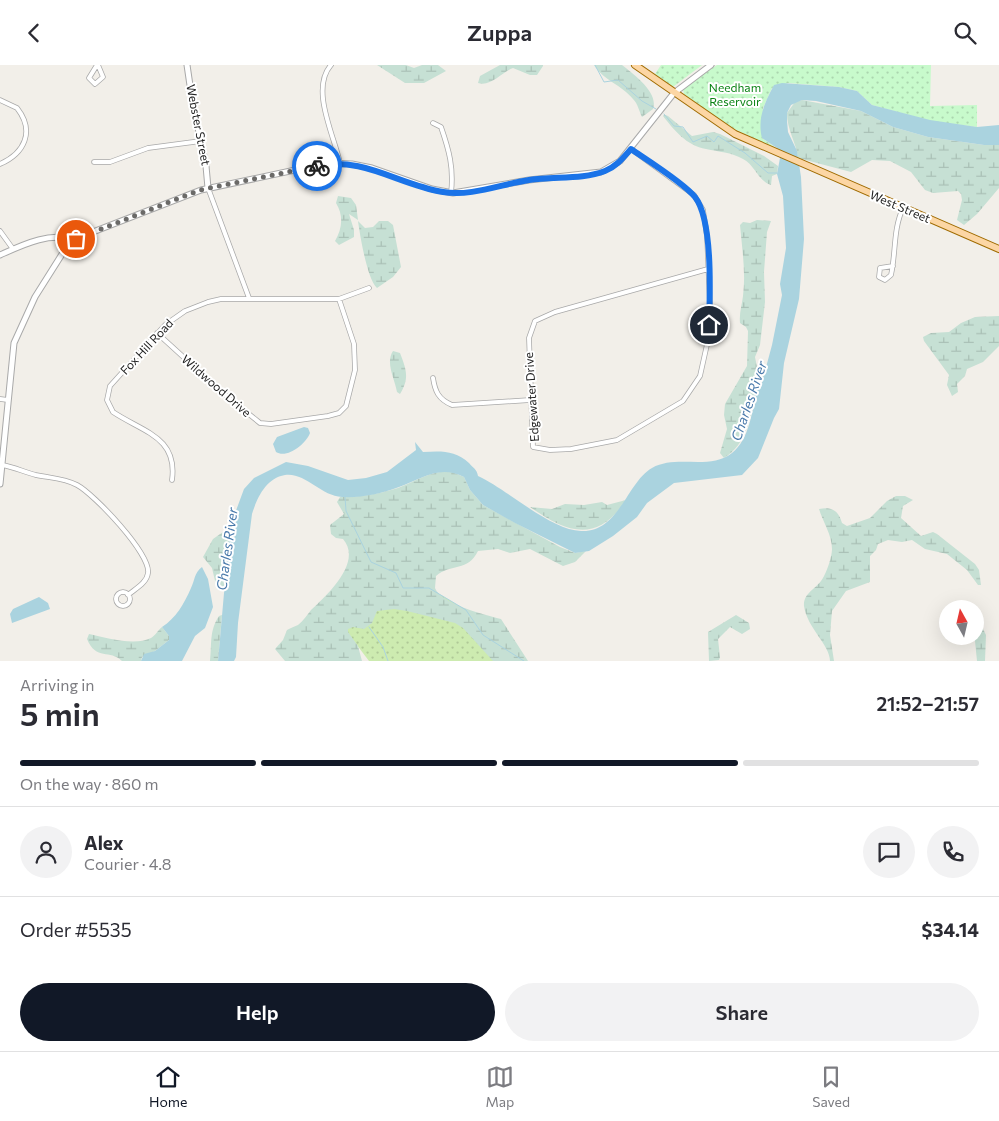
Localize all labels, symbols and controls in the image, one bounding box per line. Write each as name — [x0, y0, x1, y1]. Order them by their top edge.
icon: back — [20, 19, 48, 47]
text: Zuppa — [467, 19, 532, 46]
icon: search — [951, 19, 979, 47]
park label: Needham Reservoir — [709, 80, 761, 108]
street label: Webster Street — [184, 83, 214, 167]
courier — [292, 141, 342, 191]
icon: bike — [303, 152, 331, 180]
street label: West Street — [868, 187, 933, 225]
pin — [55, 218, 97, 260]
icon: bag — [62, 225, 90, 253]
pin — [688, 304, 730, 346]
icon: home — [695, 311, 723, 339]
street label: Fox Hill Road — [117, 316, 176, 377]
street label: Wildwood Drive — [179, 351, 254, 419]
street label: Edgewater Drive — [521, 352, 541, 442]
water label: Charles River — [727, 358, 770, 443]
water label: Charles River — [212, 506, 241, 591]
north arrow — [939, 600, 984, 645]
map controls — [939, 600, 984, 645]
text: Arriving in — [20, 675, 94, 694]
text: 21:52–21:57 — [876, 692, 979, 715]
text: 5 min — [20, 693, 100, 733]
text: On the way · 860 m — [20, 774, 158, 793]
button: person — [20, 826, 72, 878]
button: chat — [863, 826, 915, 878]
button: phone — [927, 826, 979, 878]
text: Alex — [84, 831, 124, 854]
text: Courier · 4.8 — [84, 854, 171, 873]
text: Order #5535 — [20, 918, 132, 941]
text: $34.14 — [922, 918, 979, 941]
button: Help — [20, 983, 495, 1041]
button: Share — [505, 983, 979, 1041]
tab: Home — [149, 1063, 187, 1110]
tab: Map — [485, 1063, 514, 1110]
tab: Saved — [812, 1063, 850, 1110]

